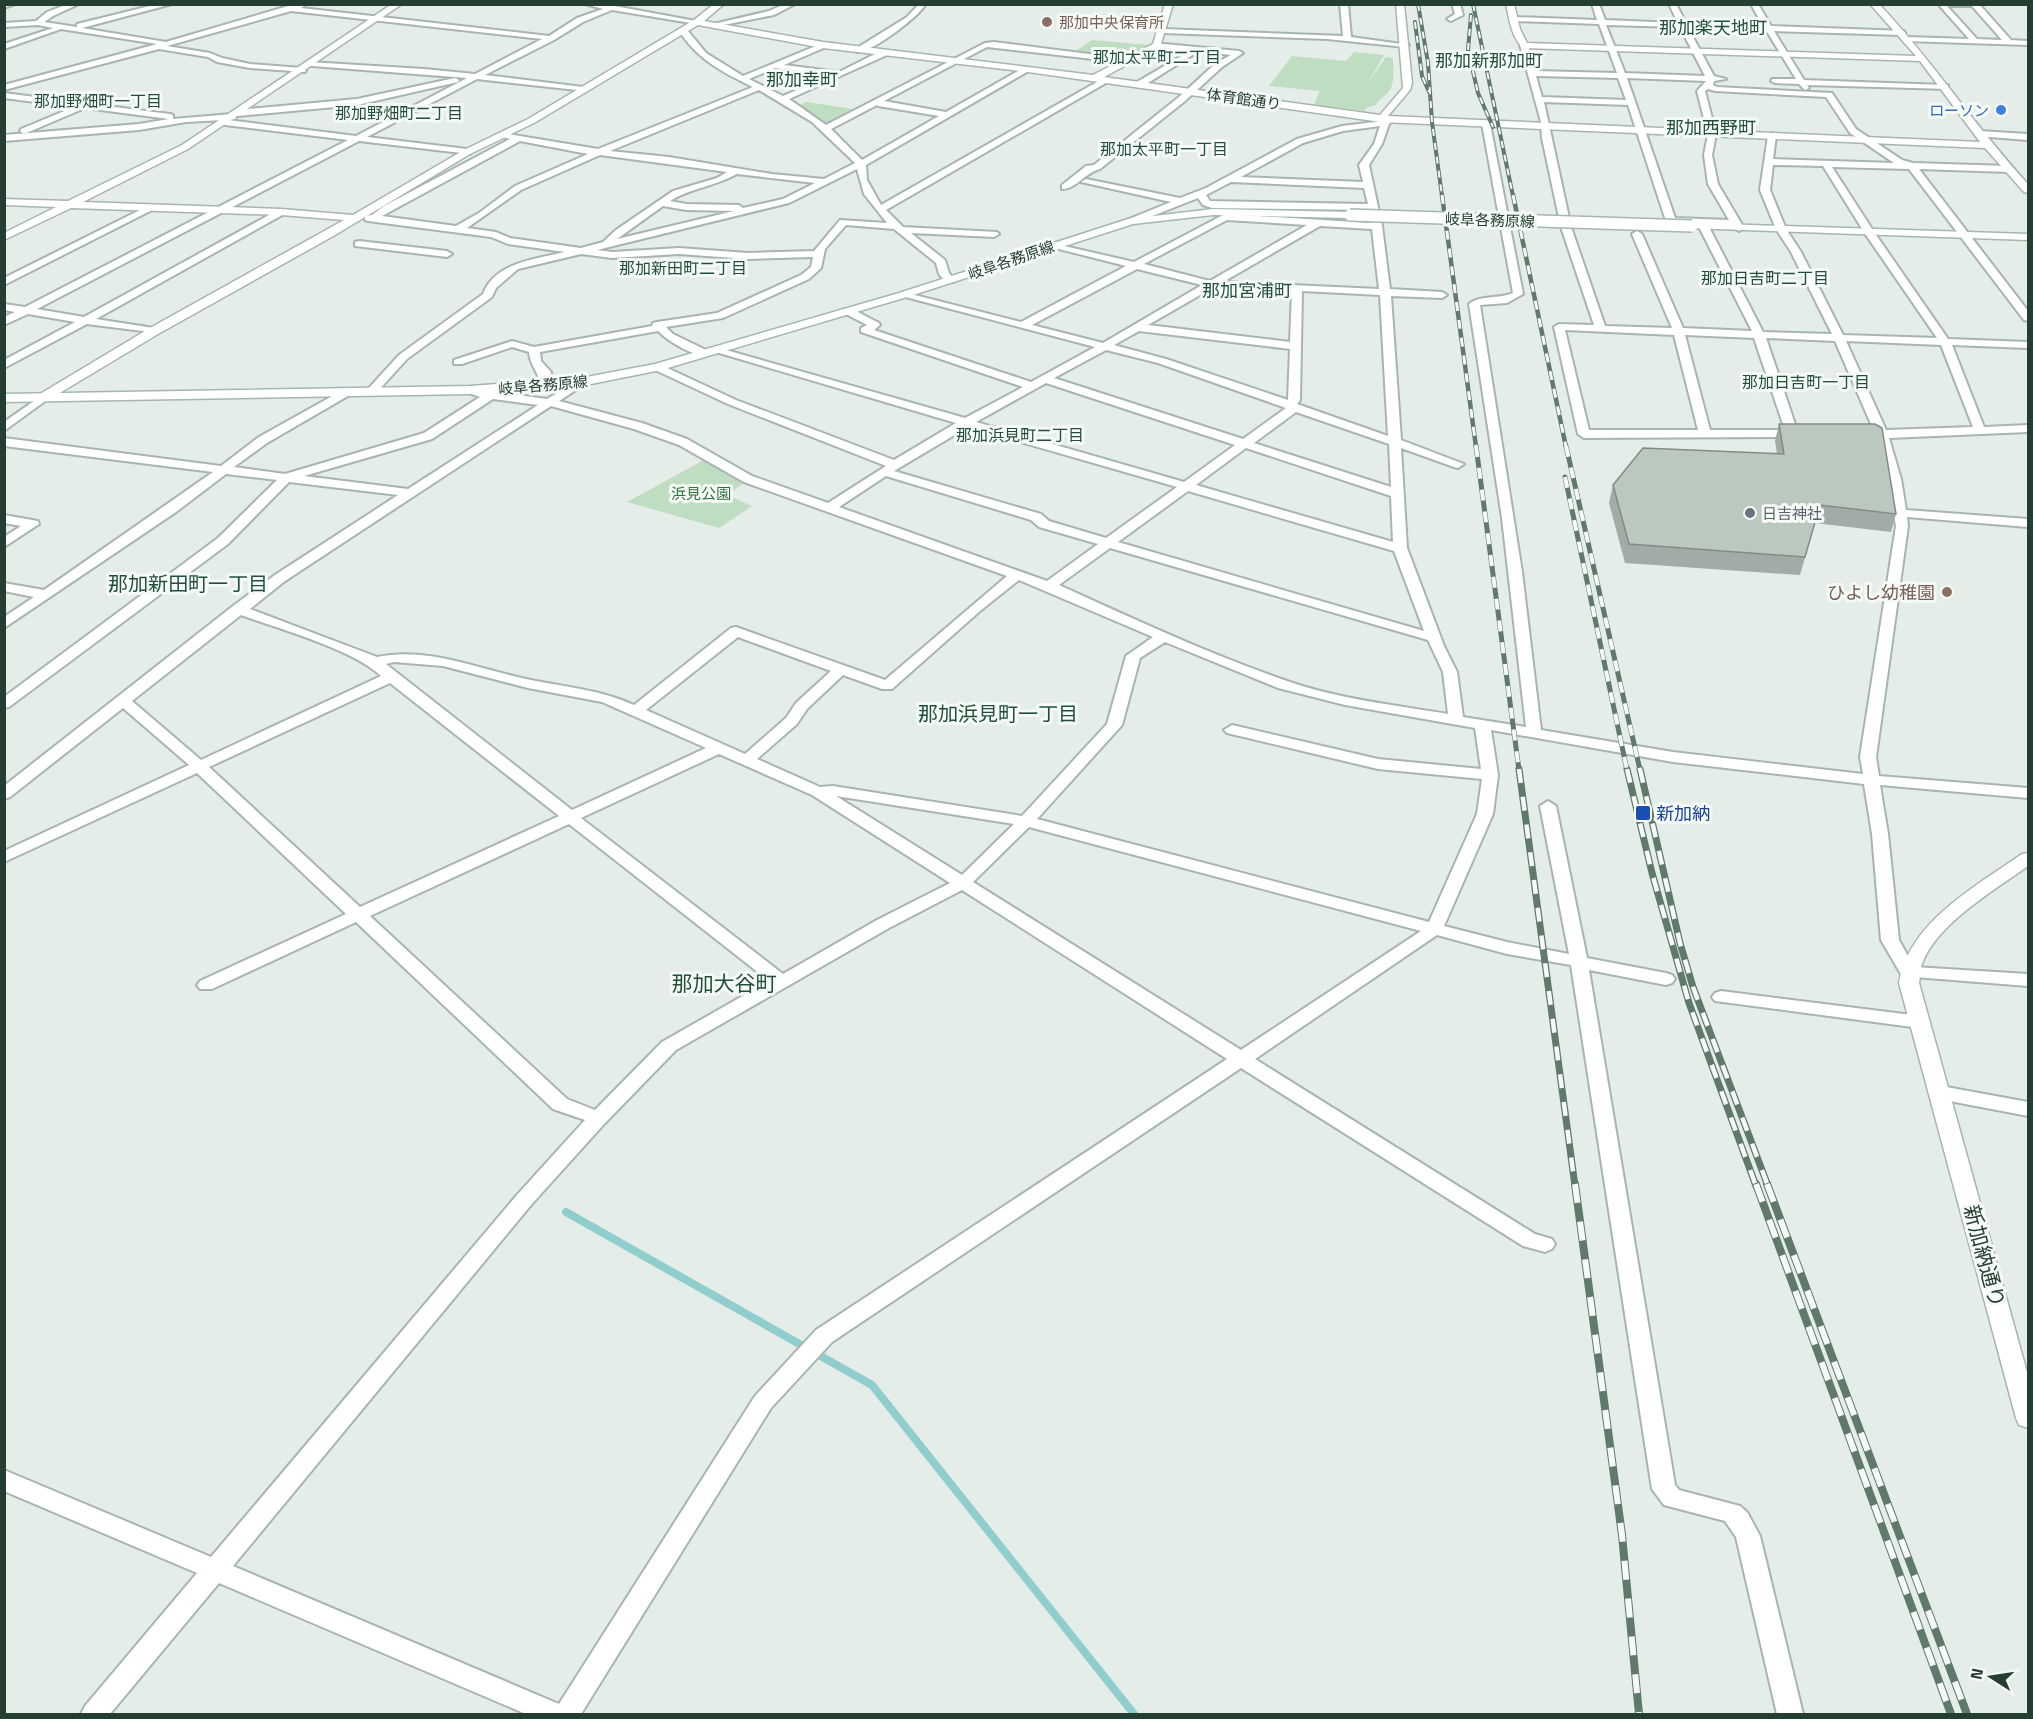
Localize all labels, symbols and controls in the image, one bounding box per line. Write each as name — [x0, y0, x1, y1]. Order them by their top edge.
place label: 那加中央保育所 — [1059, 11, 1164, 34]
district label: 那加楽天地町 — [1659, 14, 1767, 41]
marker: 那加中央保育所 — [1040, 15, 1054, 29]
district label: 那加太平町二丁目 — [1093, 45, 1221, 69]
district label: 那加新那加町 — [1435, 47, 1543, 74]
district label: 那加幸町 — [766, 66, 838, 93]
street label: 体育館通り — [1205, 82, 1283, 116]
district label: 那加野畑町一丁目 — [34, 89, 162, 113]
place label: ローソン — [1929, 99, 1989, 122]
district label: 那加野畑町二丁目 — [335, 101, 463, 125]
marker: ローソン — [1994, 103, 2008, 117]
district label: 那加西野町 — [1666, 114, 1756, 141]
district label: 那加太平町一丁目 — [1100, 137, 1228, 161]
street label: 岐阜各務原線 — [1445, 207, 1535, 233]
street label: 岐阜各務原線 — [965, 234, 1057, 286]
district label: 那加新田町二丁目 — [619, 256, 747, 280]
district label: 那加日吉町二丁目 — [1701, 266, 1829, 290]
district label: 那加宮浦町 — [1202, 277, 1292, 304]
street label: 岐阜各務原線 — [497, 370, 589, 400]
district label: 那加日吉町一丁目 — [1742, 370, 1870, 394]
district label: 那加浜見町二丁目 — [956, 423, 1084, 447]
park label: 浜見公園 — [671, 482, 731, 505]
place label: 日吉神社 — [1762, 502, 1822, 525]
marker: 日吉神社 — [1743, 506, 1757, 520]
district label: 那加新田町一丁目 — [108, 568, 268, 599]
place label: ひよし幼稚園 — [1827, 579, 1935, 606]
marker: ひよし幼稚園 — [1940, 585, 1954, 599]
district label: 那加浜見町一丁目 — [918, 698, 1078, 729]
place label: 新加納 — [1656, 800, 1710, 827]
marker: 新加納 — [1634, 804, 1652, 822]
district label: 那加大谷町 — [672, 967, 777, 999]
street label: 新加納通り — [1956, 1201, 2014, 1311]
north arrow — [1961, 1647, 2021, 1707]
text: N — [1963, 1666, 1989, 1682]

